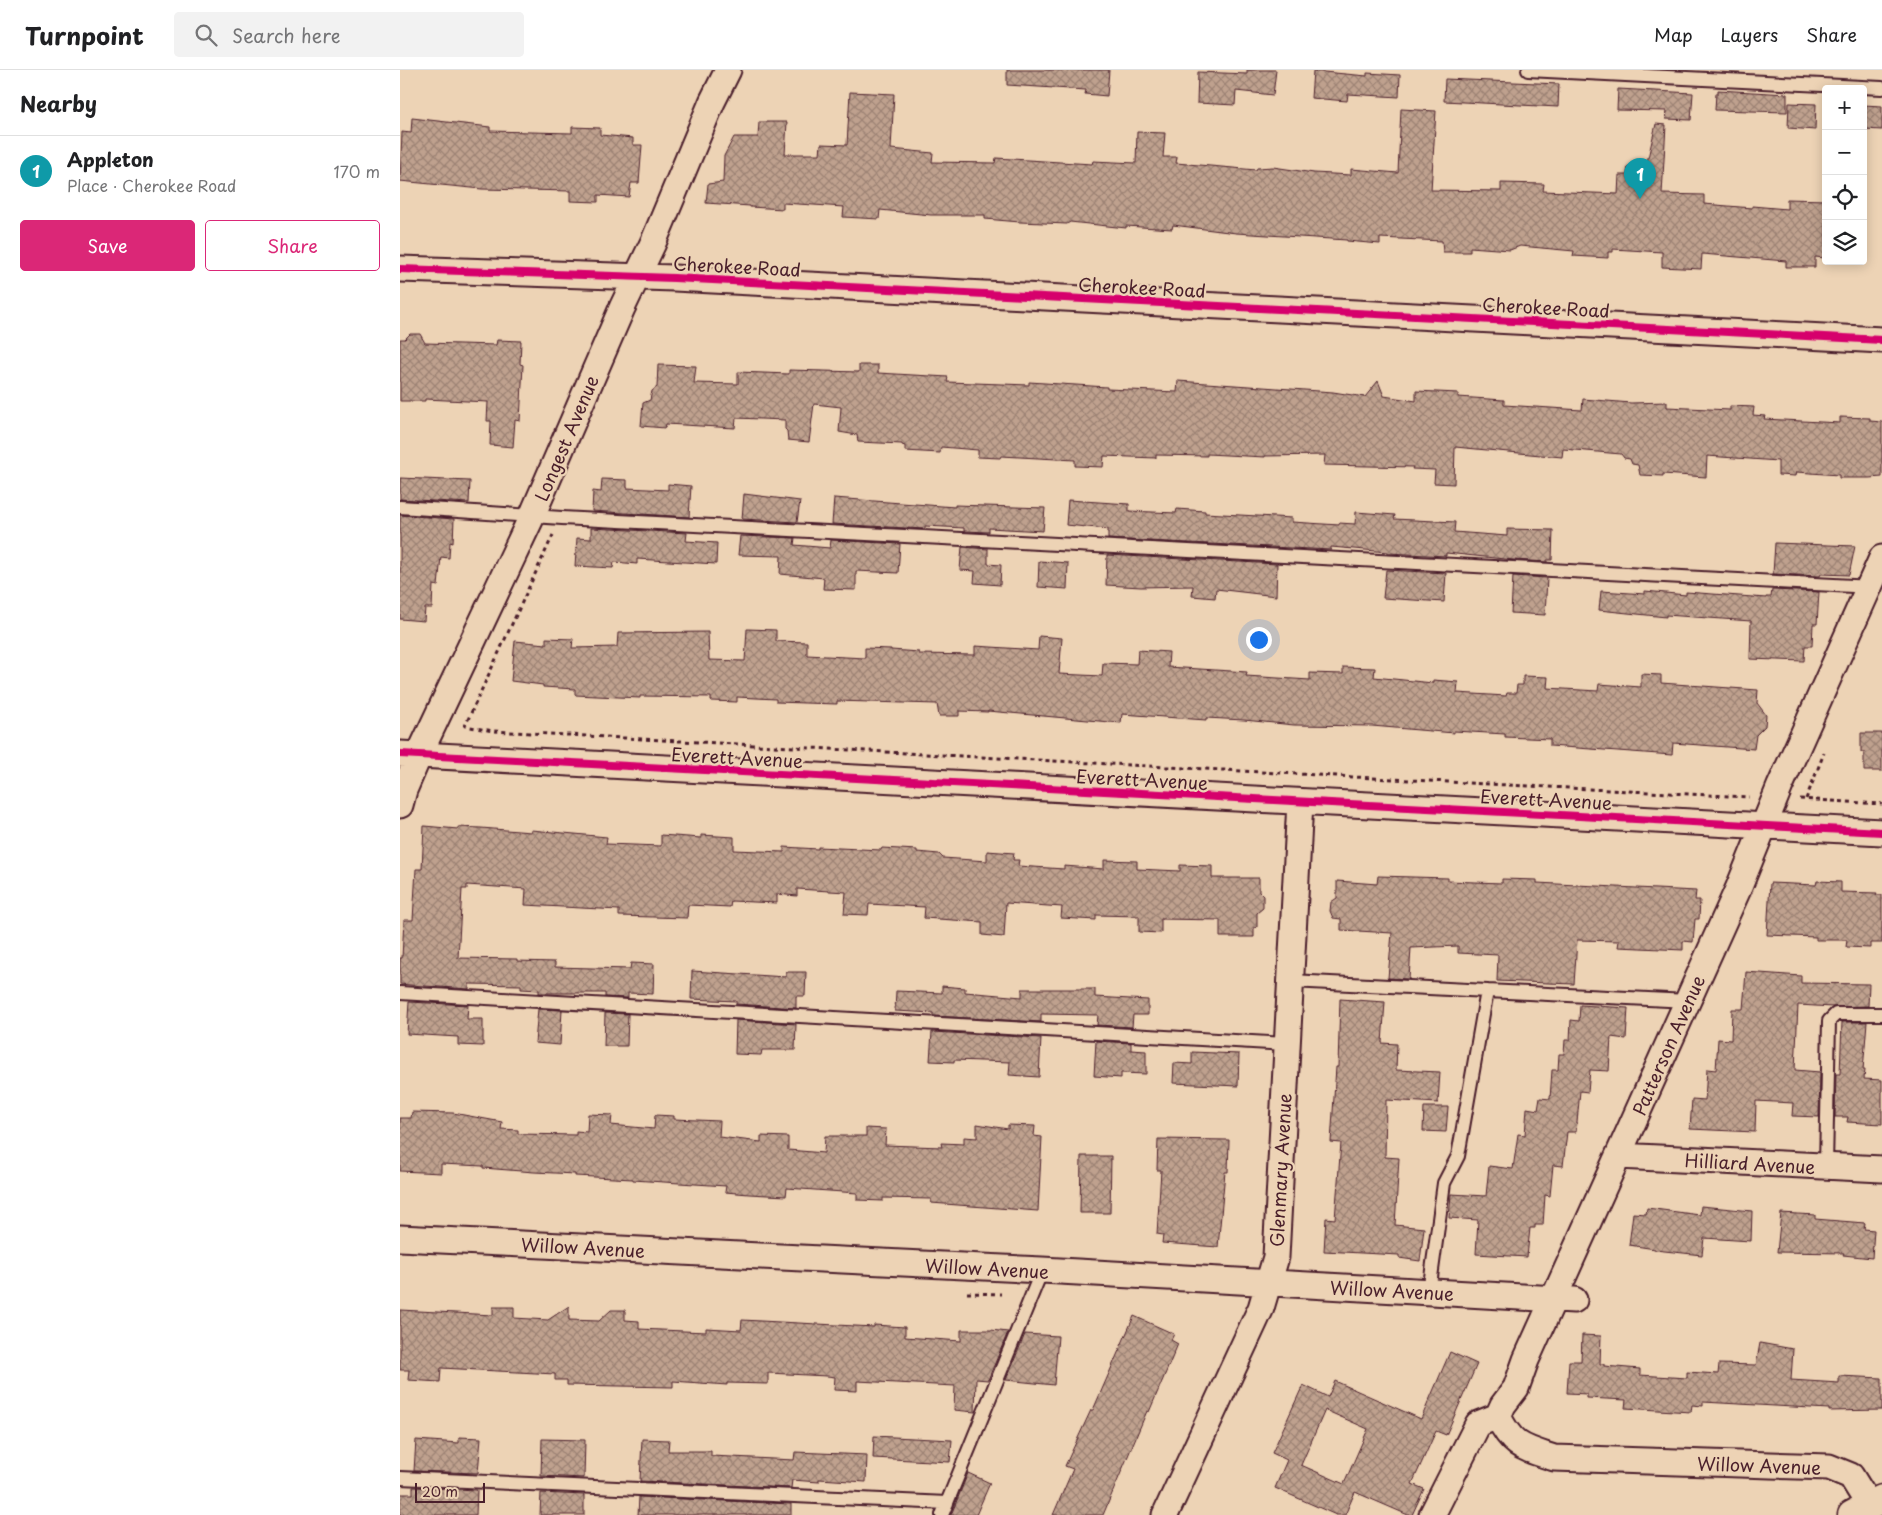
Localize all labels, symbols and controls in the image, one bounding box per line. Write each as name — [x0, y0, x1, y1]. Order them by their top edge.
search box — [174, 12, 524, 57]
text: Turnpoint — [25, 17, 144, 53]
icon: search — [192, 21, 220, 49]
text: Search here — [232, 21, 341, 49]
text: Map — [1654, 21, 1693, 48]
text: Layers — [1721, 21, 1778, 48]
text: Share — [1806, 21, 1857, 48]
map controls — [1822, 85, 1867, 265]
button: + — [1822, 85, 1867, 130]
text: Nearby — [20, 87, 97, 119]
button: − — [1822, 130, 1867, 175]
text: Appleton — [67, 145, 154, 173]
pin: 1 — [1624, 158, 1656, 199]
text: 1 — [32, 159, 40, 183]
text: 170 m — [334, 159, 380, 183]
text: Place · Cherokee Road — [67, 173, 236, 197]
button: locate — [1822, 175, 1867, 220]
button: Save — [20, 220, 195, 271]
button: Share — [205, 220, 380, 271]
button: layers — [1822, 220, 1867, 265]
street label: Cherokee Road — [672, 249, 802, 283]
street label: Cherokee Road — [1077, 270, 1207, 304]
street label: Cherokee Road — [1481, 290, 1611, 324]
street label: Longest Avenue — [527, 371, 605, 505]
your location — [1246, 627, 1272, 653]
street label: Everett Avenue — [670, 740, 804, 774]
street label: Everett Avenue — [1075, 762, 1209, 796]
street label: Everett Avenue — [1479, 782, 1613, 816]
street label: Patterson Avenue — [1625, 970, 1711, 1119]
street label: Glenmary Avenue — [1262, 1092, 1298, 1248]
street label: Hilliard Avenue — [1684, 1146, 1816, 1180]
street label: Willow Avenue — [520, 1230, 646, 1264]
street label: Willow Avenue — [924, 1251, 1050, 1285]
street label: Willow Avenue — [1329, 1273, 1455, 1307]
street label: Willow Avenue — [1696, 1449, 1822, 1481]
scale bar — [415, 1480, 485, 1503]
text: 20 m — [422, 1481, 458, 1502]

